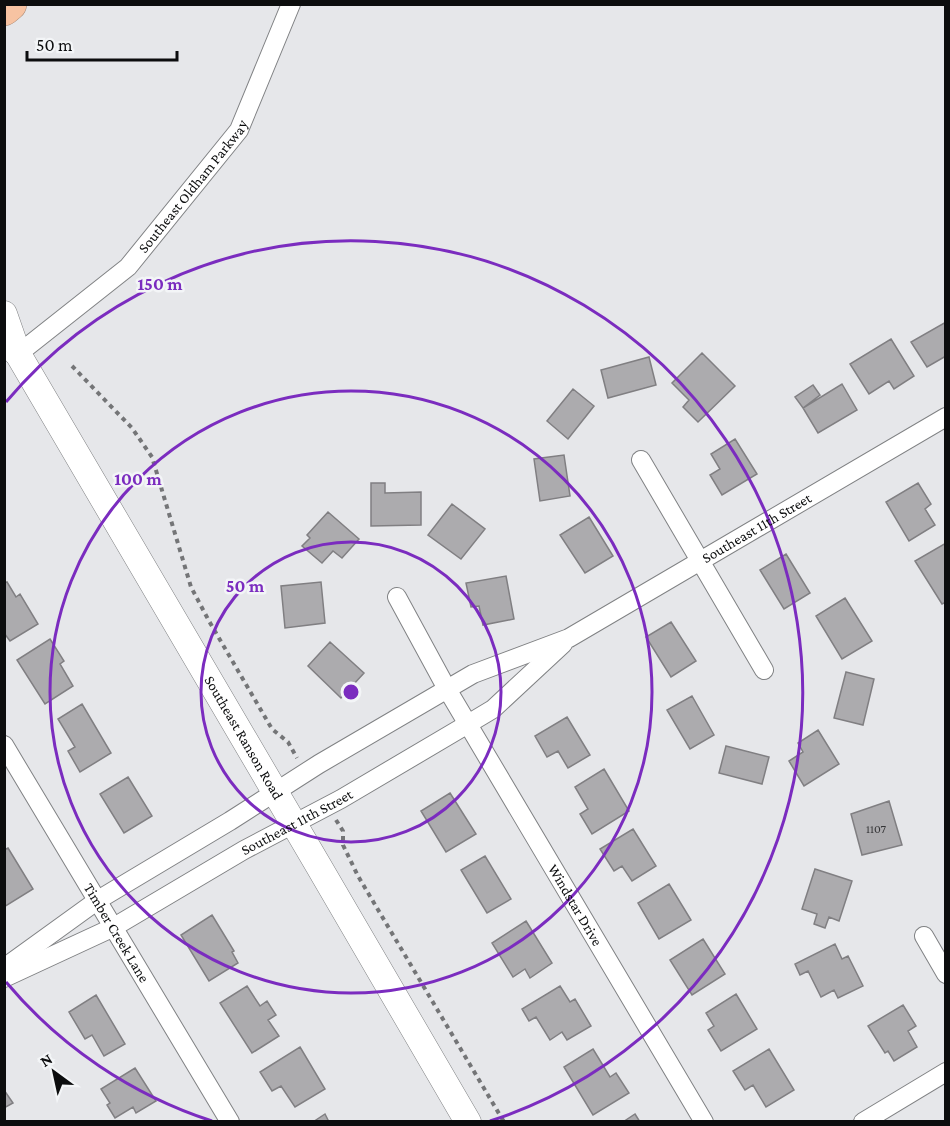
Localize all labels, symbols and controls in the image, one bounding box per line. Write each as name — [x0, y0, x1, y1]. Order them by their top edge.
scale bar — [27, 24, 177, 62]
text: 50 m — [36, 35, 73, 55]
street label: Southeast Oldham Parkway — [135, 117, 251, 256]
text: 150 m — [137, 274, 183, 294]
text: 100 m — [114, 469, 162, 489]
street label: Southeast 11th Street — [699, 489, 815, 566]
text: 50 m — [226, 576, 265, 596]
street label: Southeast Ranson Road — [201, 673, 286, 803]
centre of rings — [341, 682, 361, 702]
street label: Southeast 11th Street — [238, 786, 356, 858]
house number: 1107 — [866, 822, 886, 836]
street label: Windstar Drive — [545, 861, 606, 949]
street label: Timber Creek Lane — [81, 880, 153, 986]
north arrow — [24, 1042, 84, 1102]
text: N — [37, 1050, 55, 1070]

